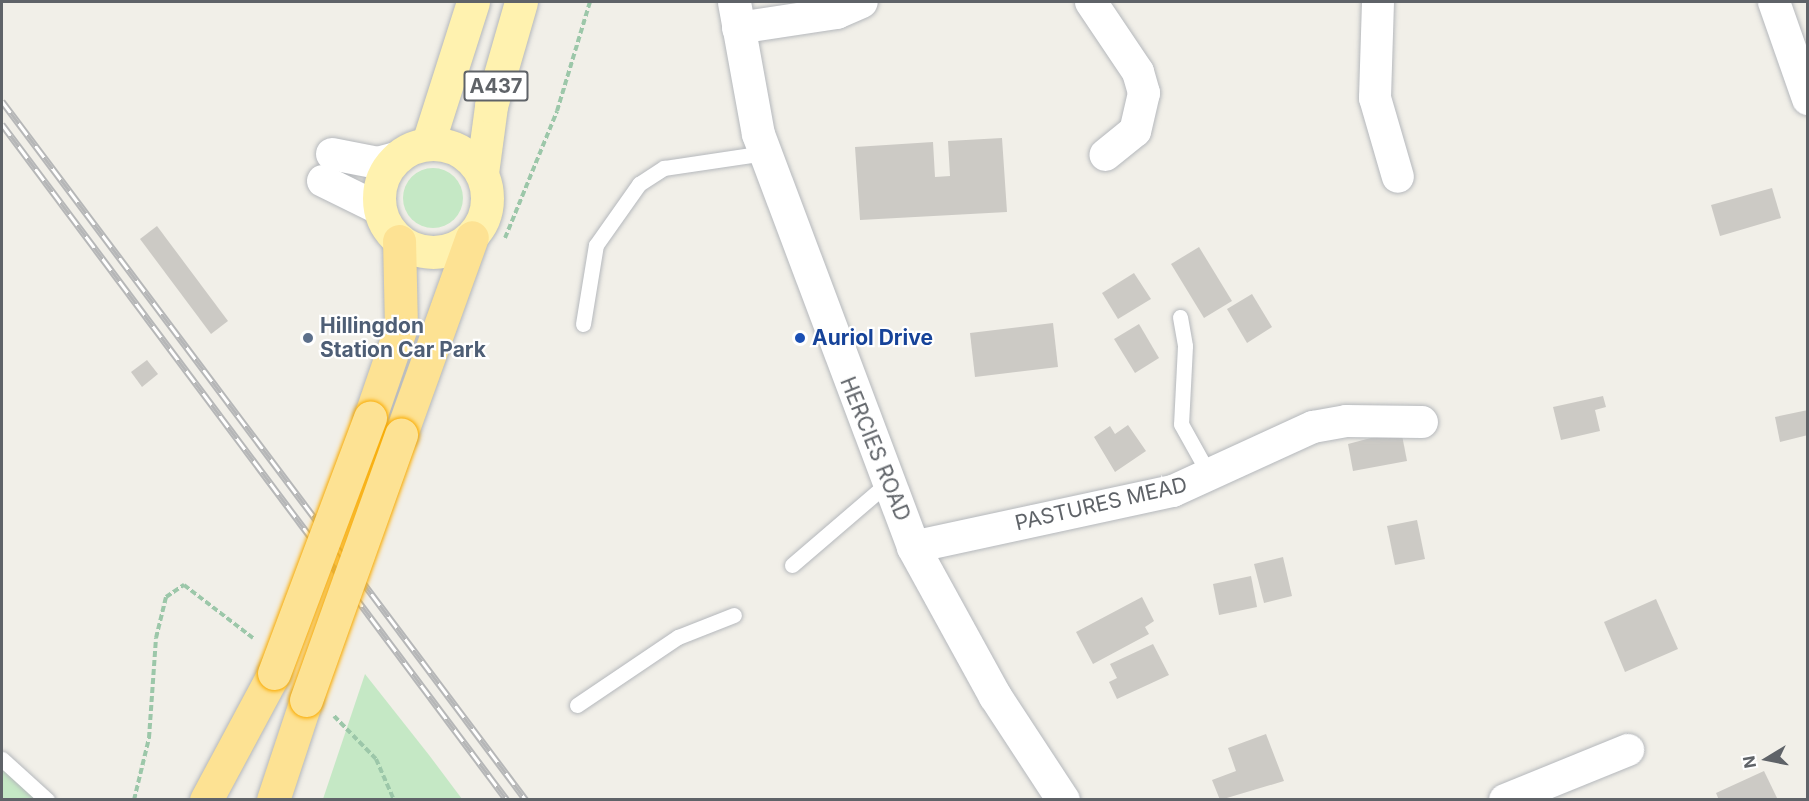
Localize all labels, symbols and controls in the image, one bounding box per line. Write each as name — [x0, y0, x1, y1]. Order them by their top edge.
road number: A437 — [463, 69, 529, 103]
place label: Hillingdon Station Car Park — [320, 313, 486, 363]
place label: Auriol Drive — [812, 325, 933, 351]
marker: Hillingdon Station Car Park — [301, 331, 315, 345]
marker: Auriol Drive — [793, 331, 807, 345]
street label: HERCIES ROAD — [835, 373, 915, 525]
street label: PASTURES MEAD — [1013, 472, 1189, 536]
north arrow — [1737, 729, 1797, 789]
text: N — [1738, 754, 1760, 770]

